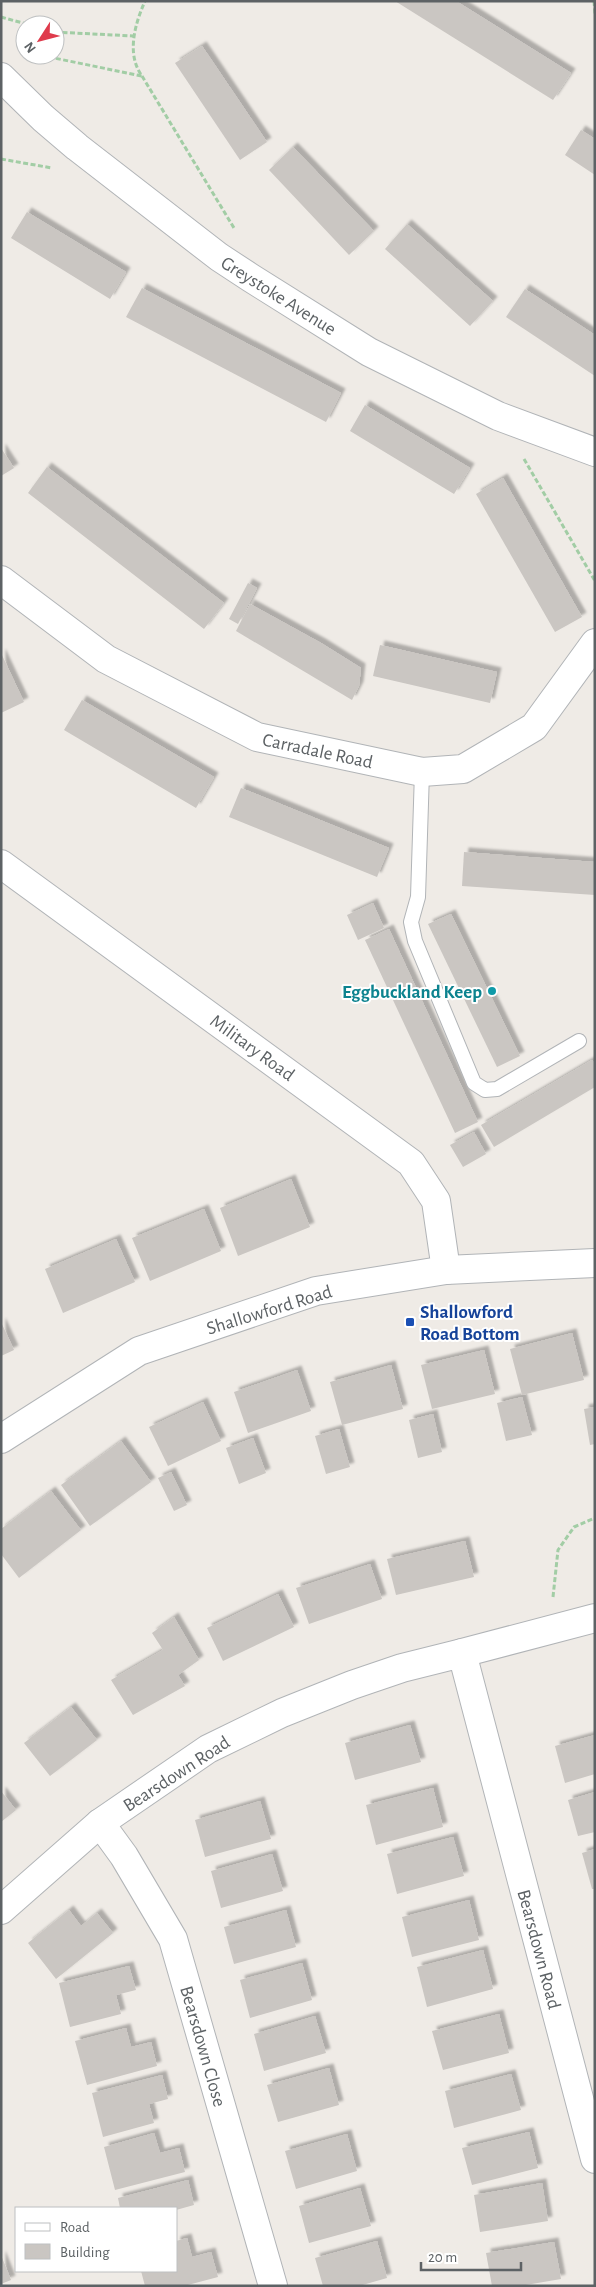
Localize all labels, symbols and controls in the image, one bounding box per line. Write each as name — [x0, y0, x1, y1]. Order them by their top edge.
north arrow — [15, 15, 65, 65]
text: N — [22, 39, 39, 55]
street label: Greystoke Avenue — [217, 253, 339, 339]
street label: Carradale Road — [261, 730, 375, 772]
place label: Eggbuckland Keep — [342, 983, 482, 1002]
marker: Eggbuckland Keep — [486, 985, 498, 997]
street label: Military Road — [207, 1011, 298, 1085]
street label: Shallowford Road — [204, 1282, 335, 1339]
place label: Shallowford Road Bottom — [420, 1303, 520, 1344]
marker: Shallowford Road Bottom — [404, 1316, 416, 1328]
street label: Bearsdown Road — [120, 1733, 234, 1816]
street label: Bearsdown Road — [513, 1888, 564, 2011]
street label: Bearsdown Close — [176, 1984, 229, 2109]
legend — [15, 2207, 178, 2272]
text: Road — [60, 2220, 90, 2235]
scale bar — [421, 2240, 521, 2272]
text: Building — [60, 2245, 110, 2260]
text: 20 m — [428, 2250, 457, 2265]

